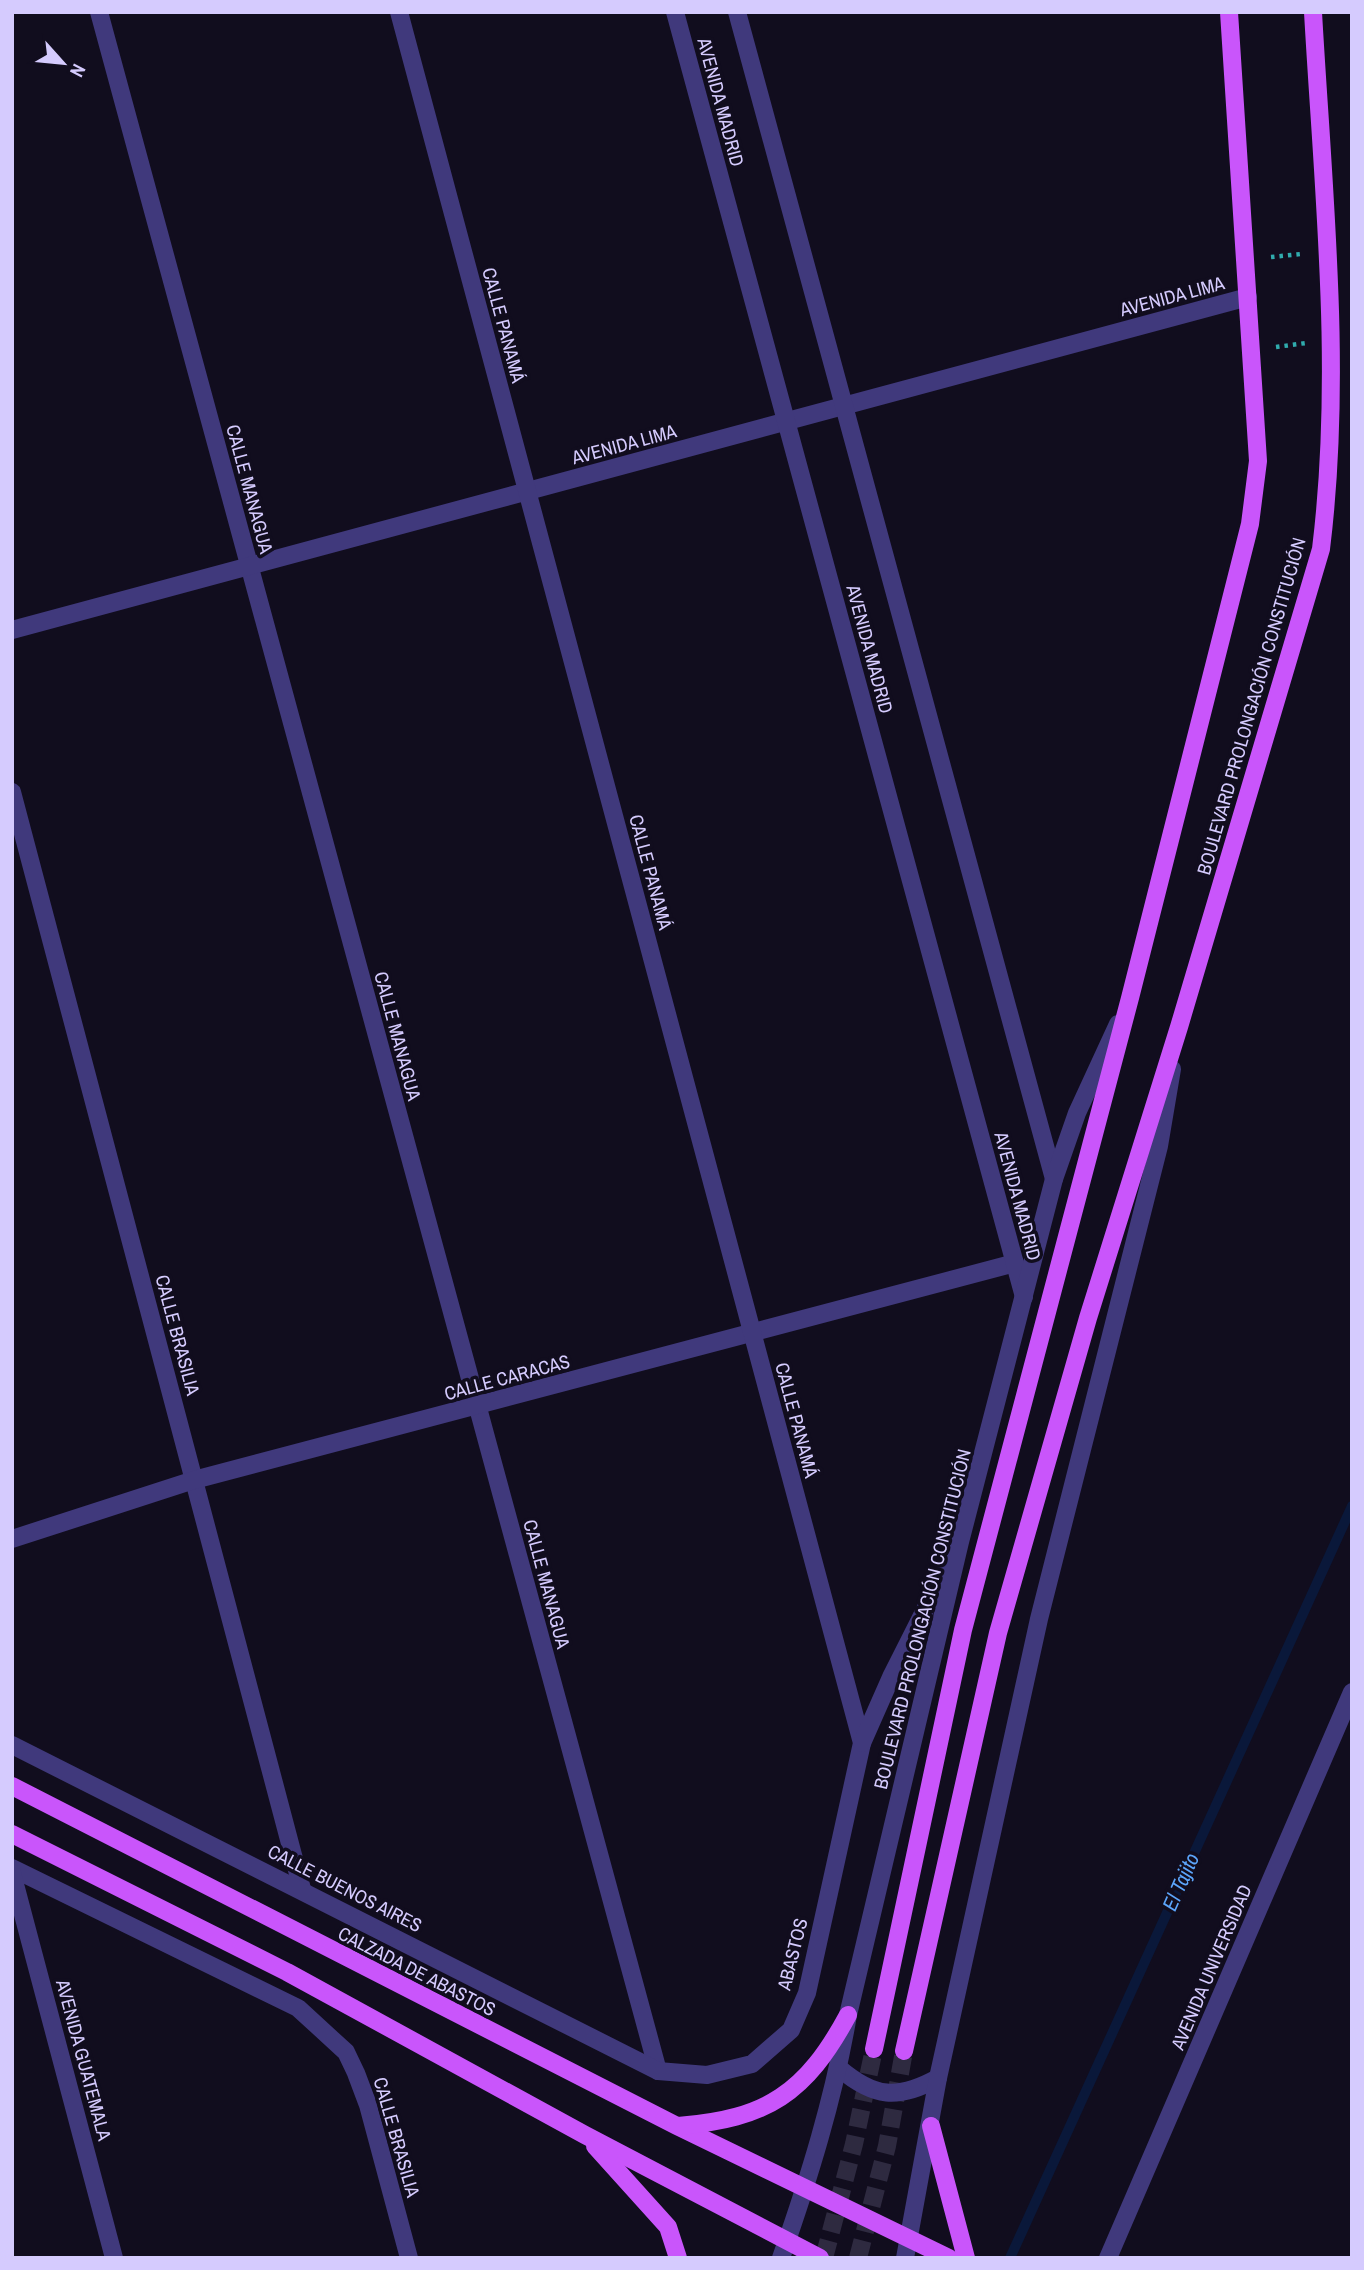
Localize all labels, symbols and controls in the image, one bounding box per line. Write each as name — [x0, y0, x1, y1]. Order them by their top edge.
north arrow — [28, 28, 98, 98]
street label: AVENIDA MADRID — [691, 34, 751, 169]
text: N — [64, 60, 92, 82]
street label: CALLE PANAMÁ — [476, 264, 532, 386]
street label: AVENIDA LIMA — [1116, 269, 1228, 323]
street label: AVENIDA LIMA — [568, 417, 680, 471]
street label: CALLE MANAGUA — [220, 422, 280, 557]
street label: BOULEVARD PROLONGACIÓN CONSTITUCIÓN — [1190, 534, 1312, 878]
street label: AVENIDA MADRID — [840, 581, 900, 716]
street label: CALLE PANAMÁ — [623, 811, 679, 933]
street label: CALLE MANAGUA — [368, 969, 428, 1104]
street label: AVENIDA MADRID — [988, 1128, 1048, 1263]
street label: CALLE BRASILIA — [149, 1272, 207, 1399]
street label: CALLE CARACAS — [441, 1348, 573, 1406]
street label: CALLE PANAMÁ — [769, 1359, 825, 1481]
street label: BOULEVARD PROLONGACIÓN CONSTITUCIÓN — [867, 1446, 977, 1792]
street label: CALLE MANAGUA — [517, 1517, 577, 1652]
street label: CALLE BUENOS AIRES — [263, 1838, 427, 1938]
water label: El Tajito — [1155, 1848, 1206, 1915]
street label: AVENIDA UNIVERSIDAD — [1164, 1880, 1258, 2055]
street label: ABASTOS — [770, 1915, 813, 1994]
street label: CALZADA DE ABASTOS — [334, 1920, 500, 2022]
street label: AVENIDA GUATEMALA — [50, 1976, 118, 2144]
street label: CALLE BRASILIA — [367, 2074, 427, 2201]

